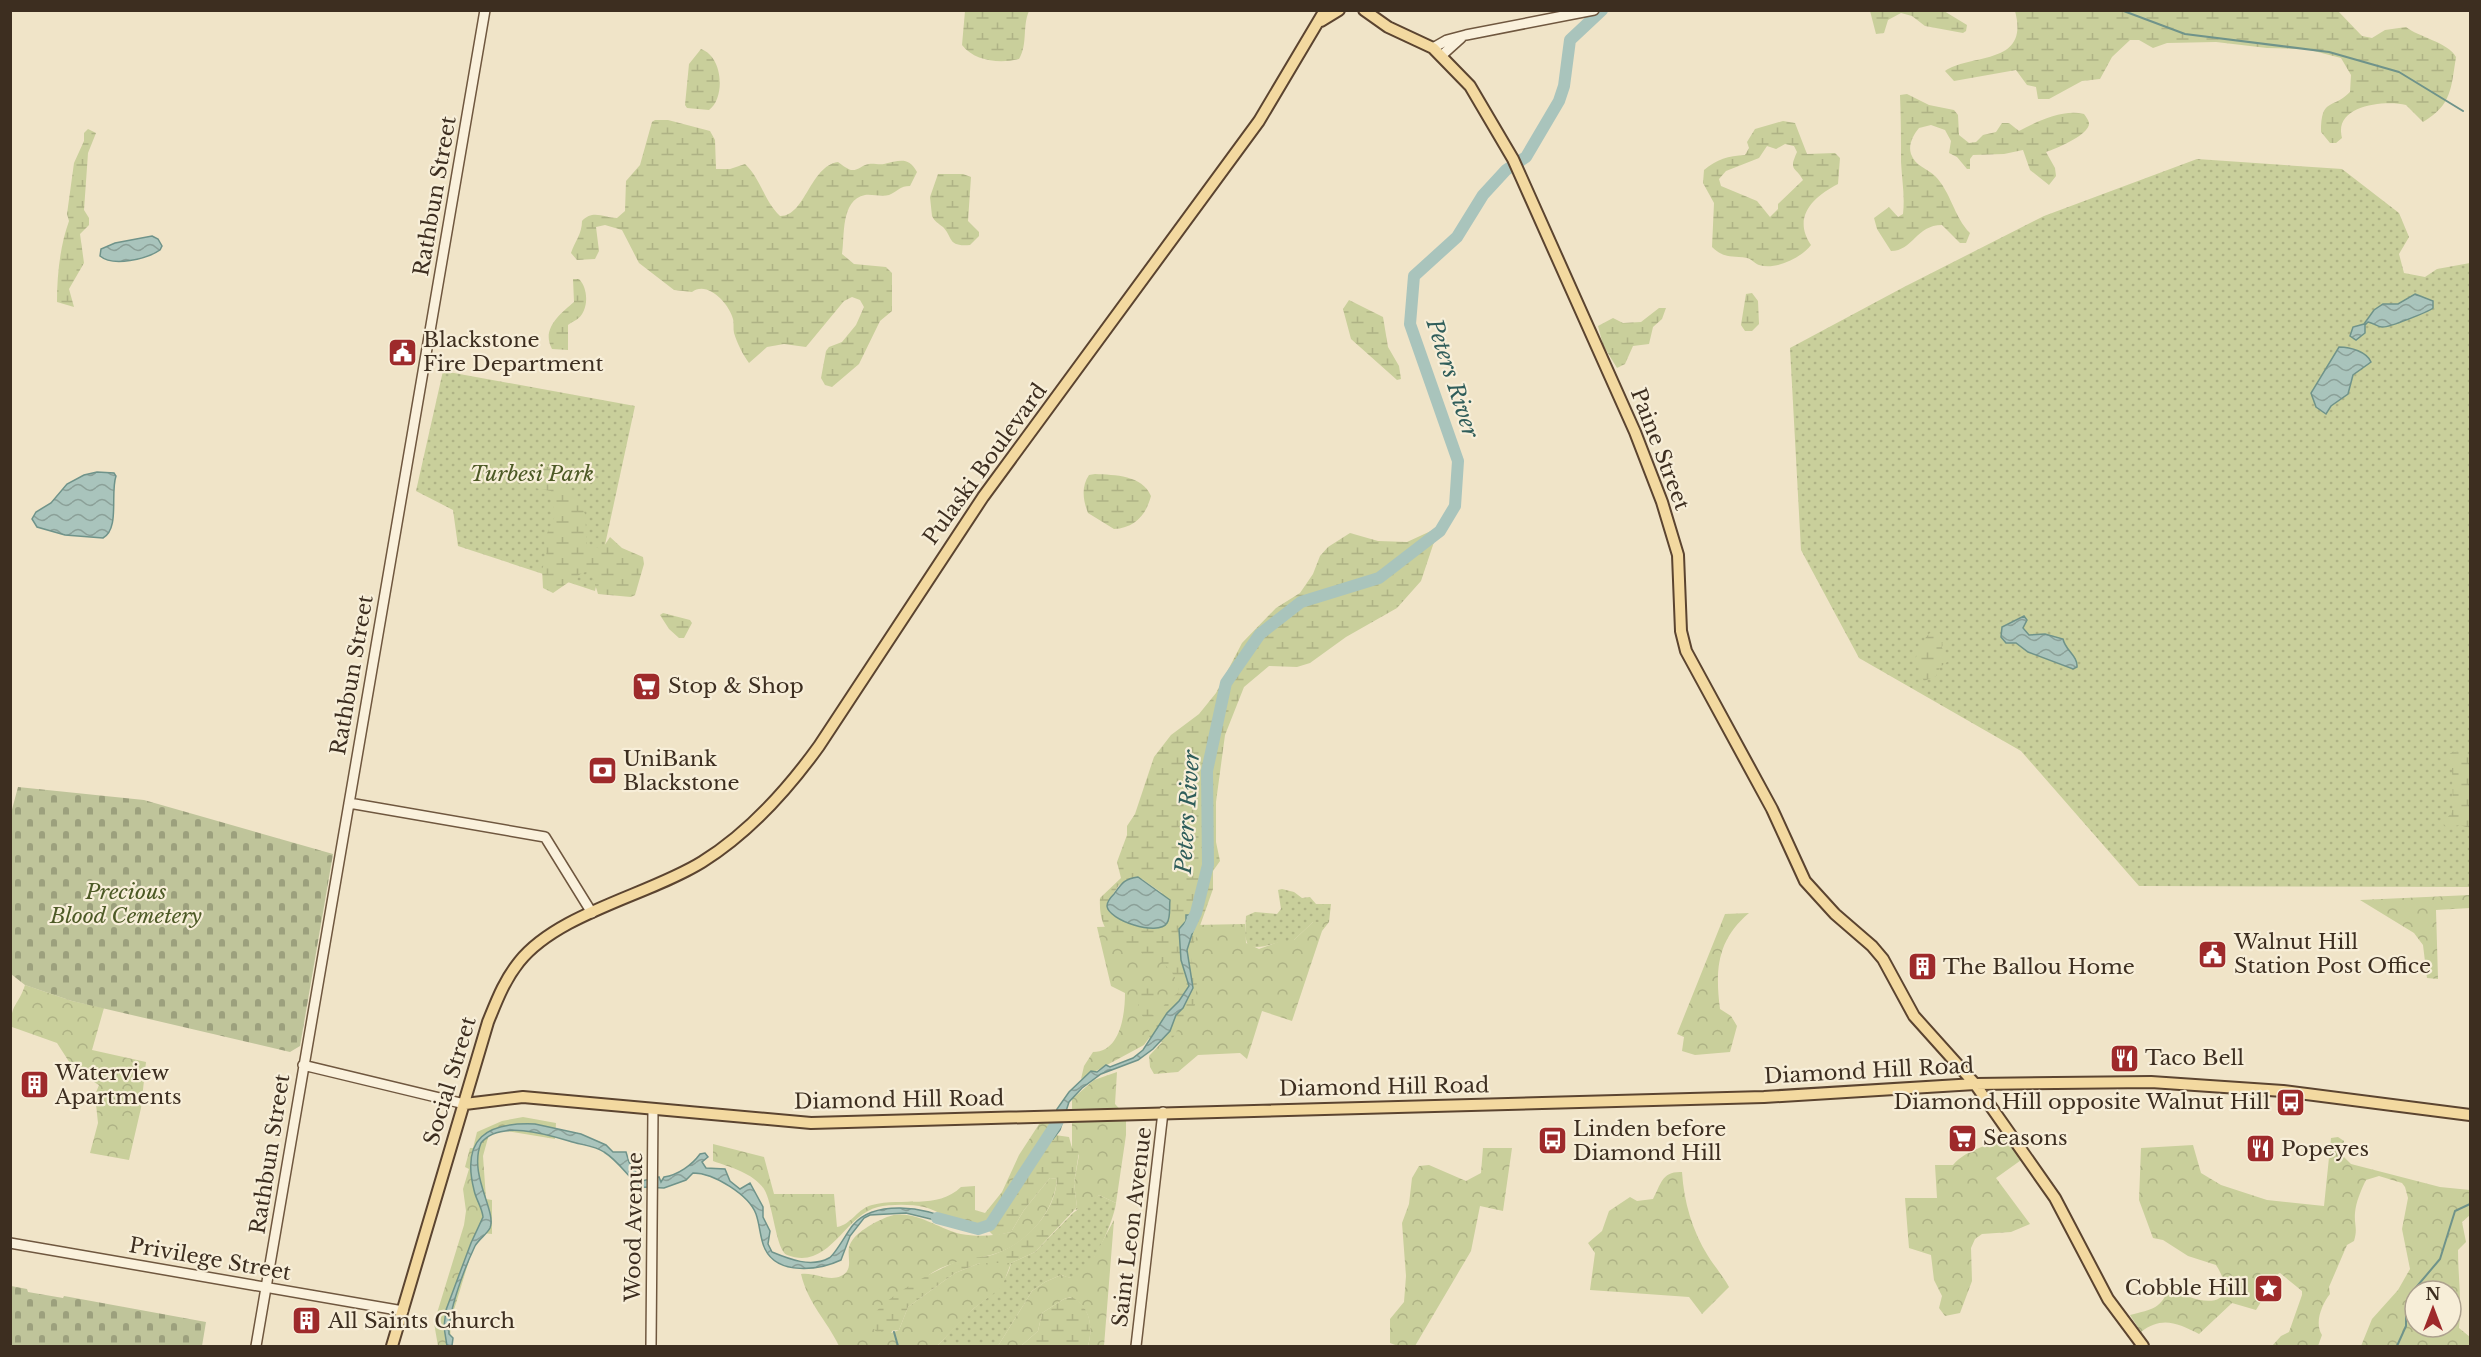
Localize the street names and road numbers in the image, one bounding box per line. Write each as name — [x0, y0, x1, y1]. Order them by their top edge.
street label: Rathbun Street — [408, 114, 462, 278]
street label: Pulaski Boulevard — [918, 378, 1052, 550]
street label: Paine Street — [1625, 384, 1695, 514]
street label: Rathbun Street — [325, 593, 379, 757]
street label: Social Street — [418, 1013, 482, 1149]
street label: Diamond Hill Road — [1763, 1053, 1975, 1089]
street label: Rathbun Street — [244, 1072, 296, 1236]
street label: Diamond Hill Road — [1279, 1072, 1489, 1102]
street label: Diamond Hill Road — [794, 1085, 1004, 1115]
street label: Saint Leon Avenue — [1107, 1125, 1157, 1329]
street label: Wood Avenue — [620, 1152, 648, 1303]
street label: Privilege Street — [127, 1232, 293, 1286]

